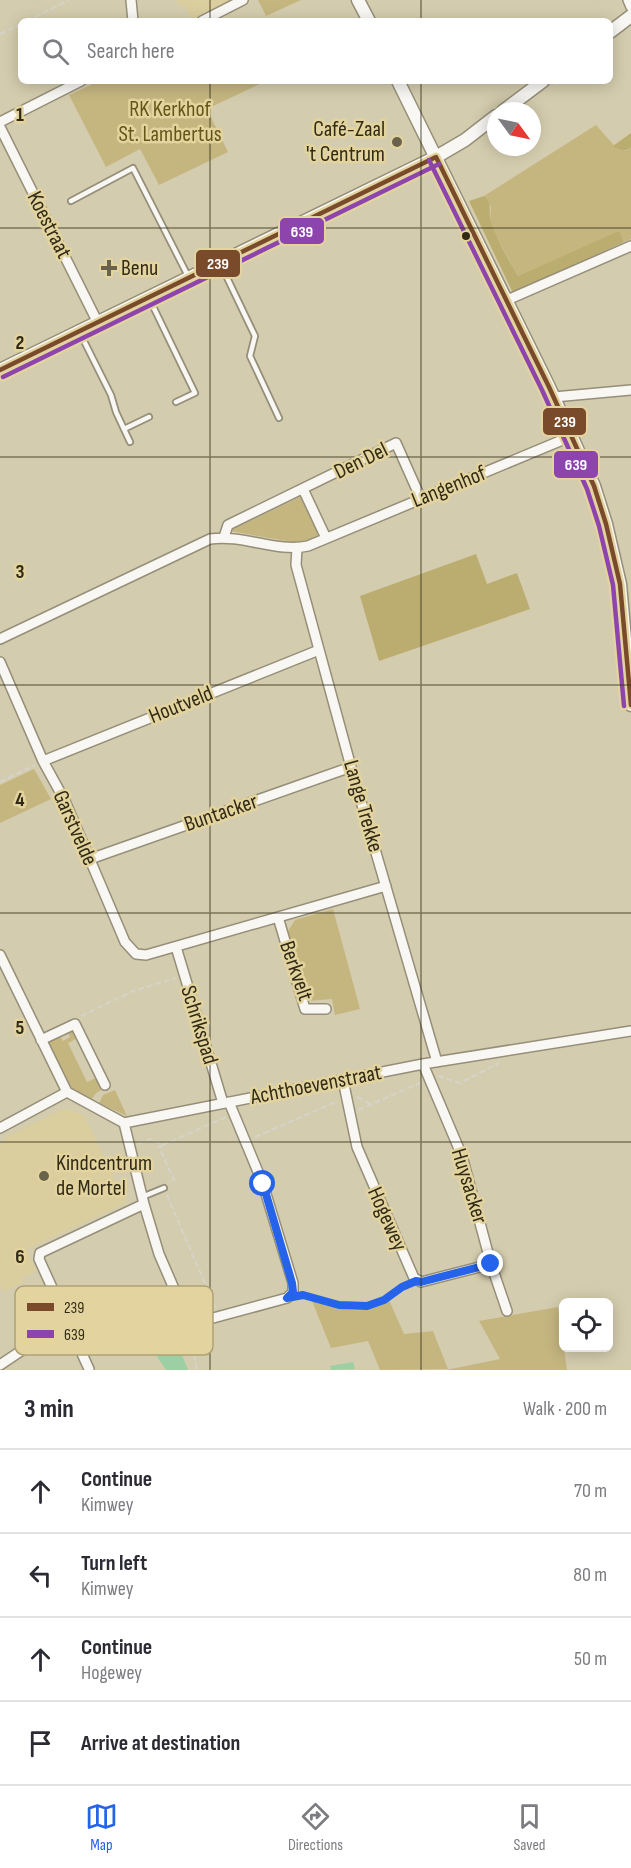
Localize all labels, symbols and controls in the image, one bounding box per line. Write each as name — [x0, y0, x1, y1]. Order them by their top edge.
search box — [18, 18, 613, 84]
icon: search — [39, 35, 72, 68]
text: Search here — [87, 38, 174, 65]
park label: RK Kerkhof St. Lambertus — [118, 96, 222, 148]
north arrow — [487, 102, 541, 156]
text: 1 — [16, 103, 24, 127]
place label: Café-Zaal 't Centrum — [306, 116, 385, 168]
marker: Café-Zaal 't Centrum — [390, 135, 404, 149]
street label: Koestraat — [21, 187, 77, 263]
line badge: 639 — [279, 217, 325, 245]
text: 639 — [291, 223, 313, 242]
unlabelled marker — [460, 230, 472, 242]
line badge: 239 — [195, 249, 241, 278]
place label: Benu — [121, 255, 158, 282]
text: 239 — [207, 255, 229, 274]
marker: Benu — [102, 261, 116, 275]
text: 2 — [16, 331, 24, 355]
line badge: 239 — [542, 407, 587, 436]
text: 239 — [554, 413, 576, 432]
street label: Den Del — [330, 437, 392, 485]
line badge: 639 — [553, 450, 599, 479]
text: 639 — [565, 456, 587, 475]
street label: Langenhof — [408, 460, 491, 514]
text: 3 — [16, 560, 25, 584]
street label: Houtveld — [145, 680, 217, 730]
street label: Lange Trekke — [337, 757, 389, 855]
street label: Garstvelde — [47, 786, 103, 870]
text: 4 — [15, 788, 25, 812]
street label: Buntacker — [181, 788, 261, 838]
street label: Berkvelt — [273, 938, 319, 1005]
street label: Schrikspad — [174, 982, 224, 1068]
text: 5 — [16, 1016, 25, 1040]
street label: Achthoevenstraat — [247, 1059, 384, 1111]
street label: Huysacker — [445, 1145, 493, 1227]
place label: Kindcentrum de Mortel — [56, 1150, 152, 1202]
marker: Kindcentrum de Mortel — [37, 1169, 51, 1183]
route start — [249, 1170, 275, 1196]
street label: Hogewey — [361, 1183, 413, 1256]
text: 6 — [15, 1245, 25, 1269]
route end — [477, 1250, 503, 1276]
legend — [15, 1286, 213, 1355]
map controls — [559, 1298, 613, 1352]
button: locate — [559, 1298, 613, 1352]
text: 239 — [64, 1299, 84, 1318]
text: 639 — [64, 1326, 85, 1345]
text: 3 min — [24, 1394, 74, 1425]
text: Walk · 200 m — [523, 1397, 607, 1421]
text: Continue — [81, 1466, 152, 1493]
icon: ahead — [24, 1475, 57, 1508]
text: 70 m — [574, 1479, 607, 1503]
text: Kimwey — [81, 1493, 133, 1517]
text: Turn left — [81, 1550, 147, 1577]
icon: left — [24, 1559, 57, 1592]
text: 80 m — [573, 1563, 607, 1587]
text: Kimwey — [81, 1577, 133, 1601]
text: Continue — [81, 1634, 152, 1661]
icon: ahead — [24, 1643, 57, 1676]
text: 50 m — [574, 1647, 607, 1671]
text: Hogewey — [81, 1661, 142, 1685]
icon: arrive — [24, 1727, 57, 1760]
text: Arrive at destination — [81, 1730, 240, 1757]
tab: Map — [85, 1800, 118, 1855]
tab: Directions — [288, 1800, 343, 1855]
tab: Saved — [513, 1800, 546, 1855]

